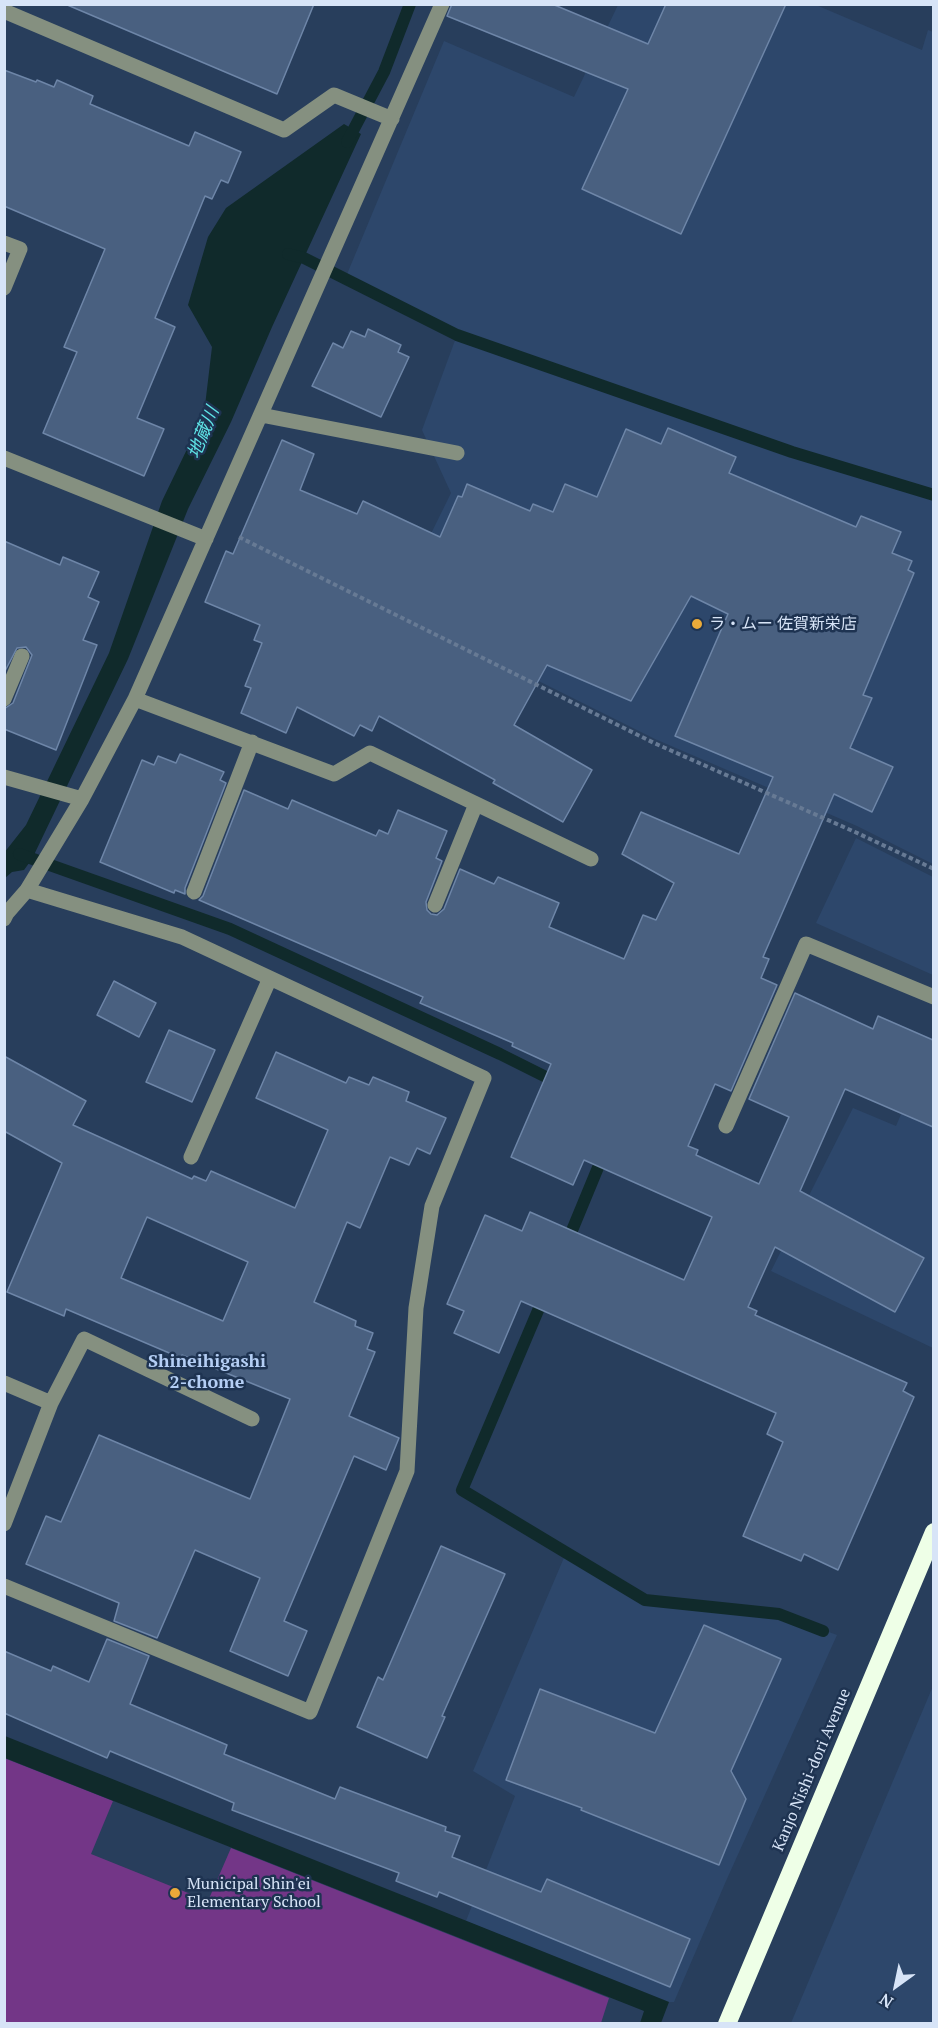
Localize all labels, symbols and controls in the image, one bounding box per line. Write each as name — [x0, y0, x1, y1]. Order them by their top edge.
water label: 地蔵川 — [184, 404, 224, 462]
place label: ラ・ムー 佐賀新栄店 — [709, 614, 857, 634]
marker: ラ・ムー 佐賀新栄店 — [690, 617, 704, 631]
district label: Shineihigashi 2-chome — [148, 1351, 266, 1394]
street label: Kanjo Nishi-dori Avenue — [769, 1686, 855, 1854]
place label: Municipal Shin'ei Elementary School — [187, 1874, 321, 1912]
marker: Municipal Shin'ei Elementary School — [168, 1886, 182, 1900]
north arrow — [866, 1956, 926, 2016]
text: N — [875, 1989, 897, 2014]

